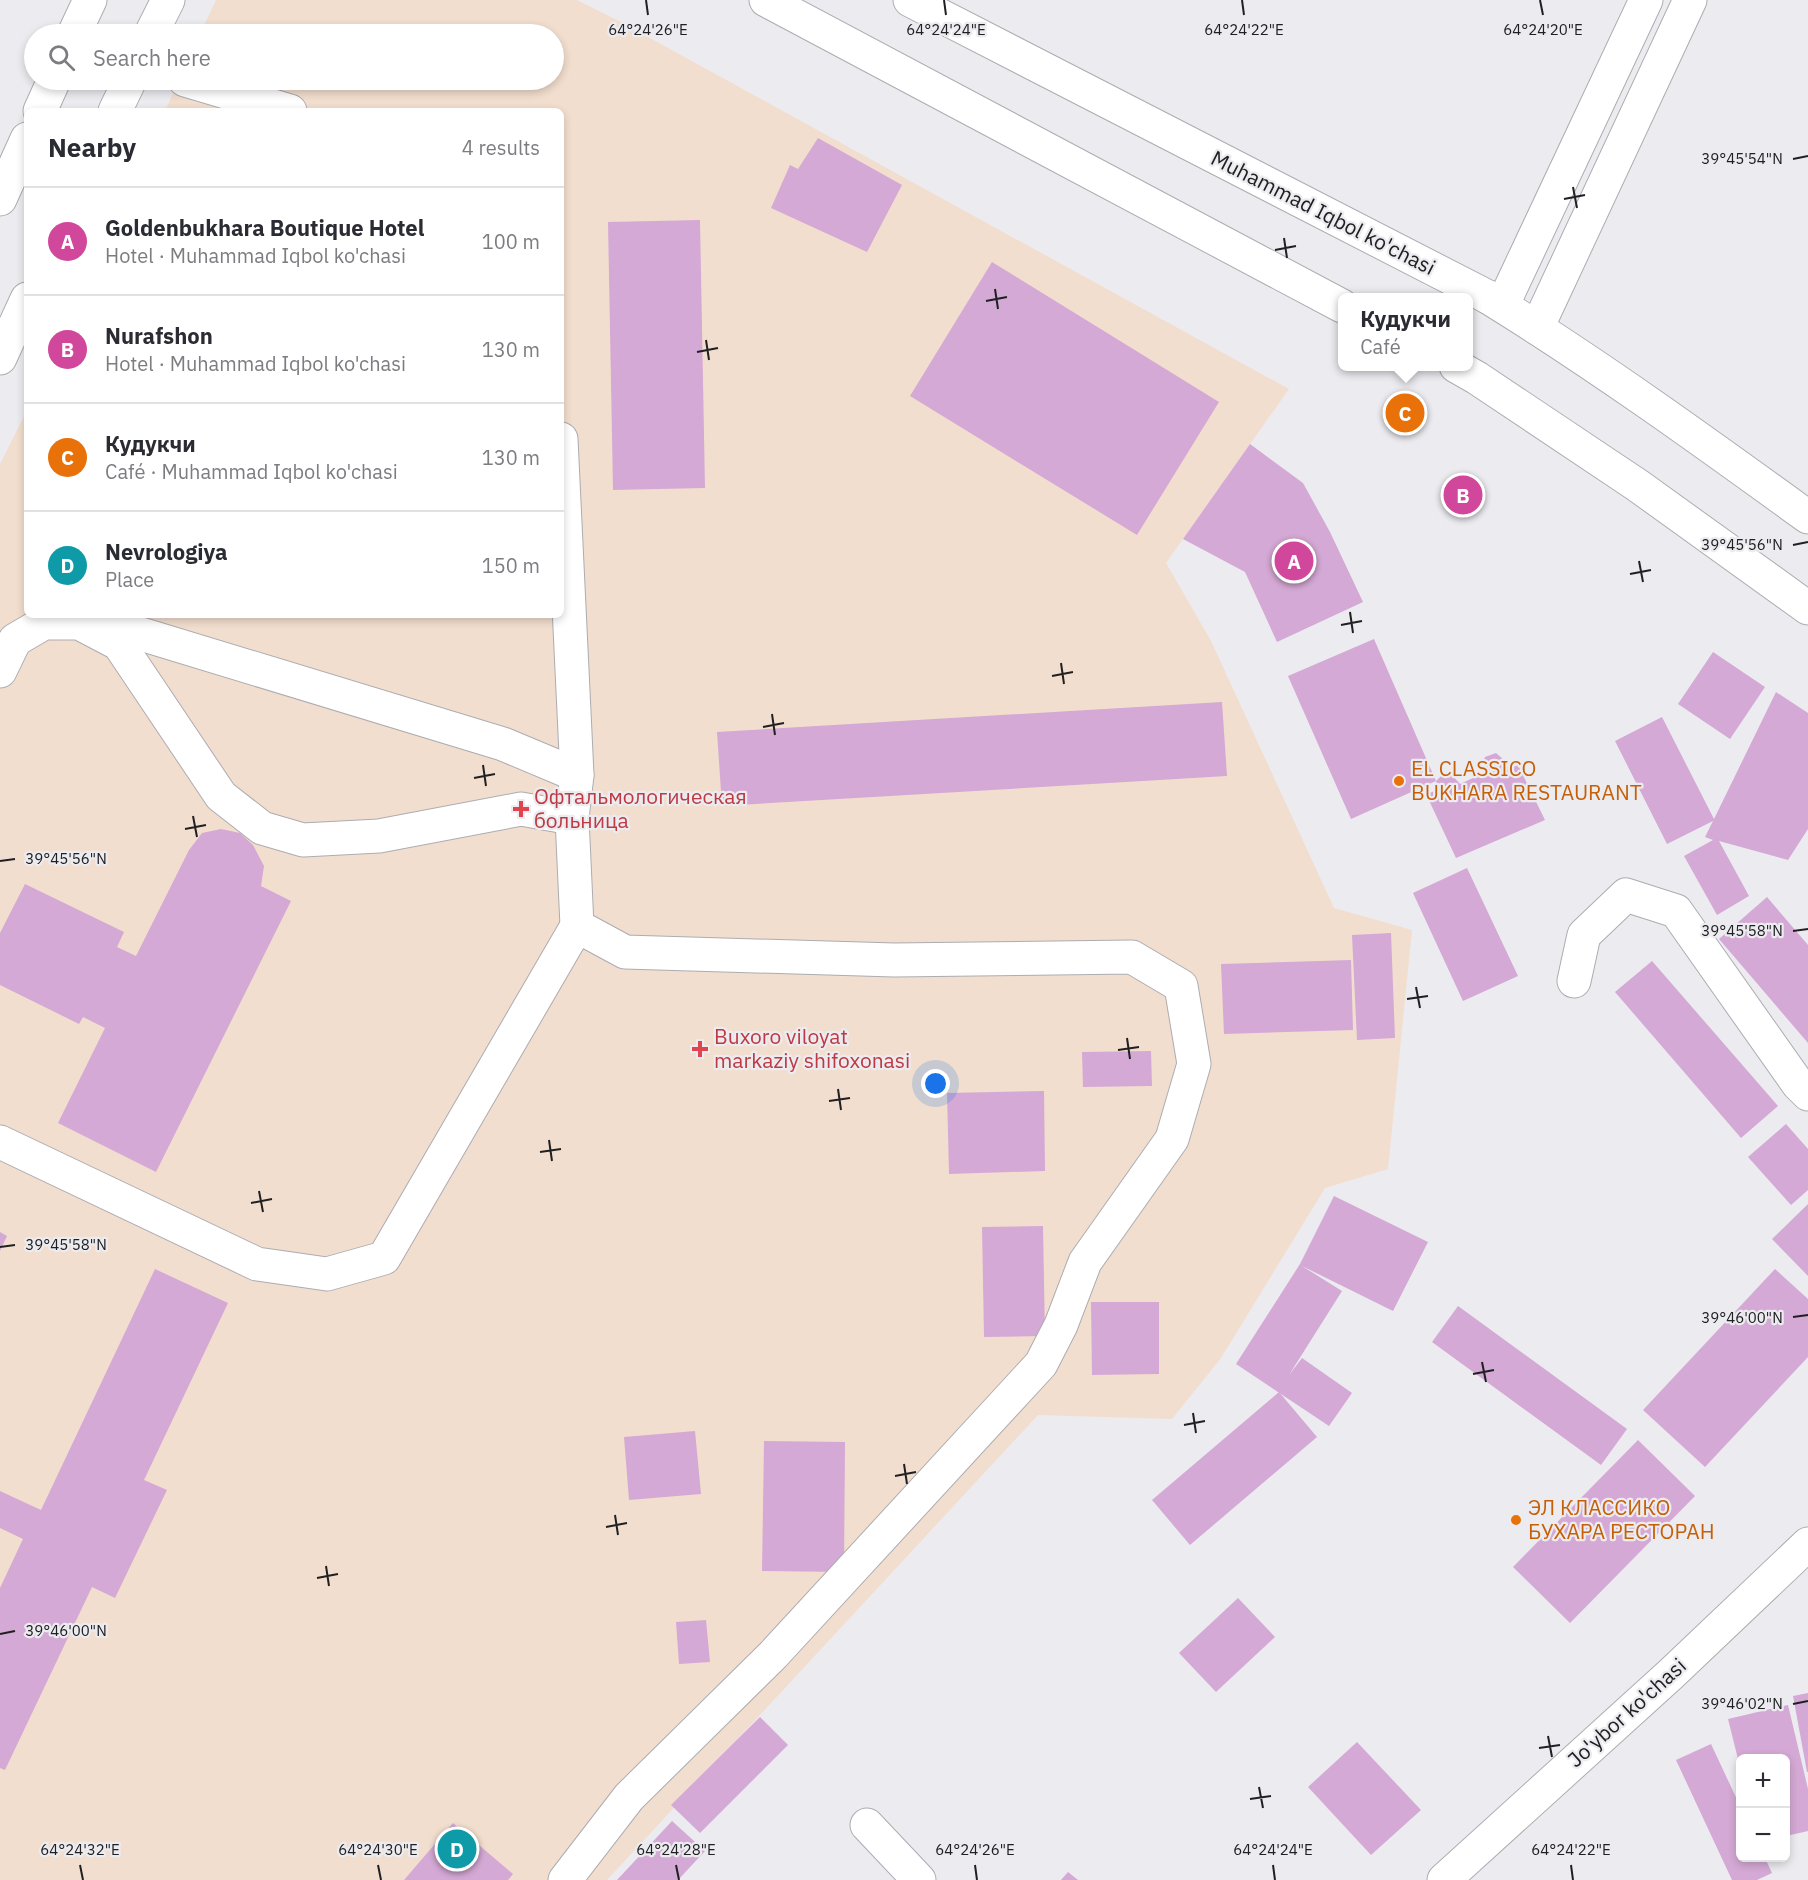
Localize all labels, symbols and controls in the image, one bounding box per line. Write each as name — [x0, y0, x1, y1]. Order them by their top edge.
text: 64°24'26"E — [608, 20, 688, 39]
text: 64°24'24"E — [906, 20, 986, 39]
text: 64°24'22"E — [1204, 20, 1284, 39]
text: 64°24'20"E — [1503, 20, 1583, 39]
search box — [24, 24, 564, 90]
icon: search — [45, 41, 78, 74]
text: Search here — [93, 43, 211, 72]
text: Nearby — [48, 130, 136, 164]
text: 4 results — [462, 134, 540, 161]
street label: Muhammad Iqbol ko'chasi — [1207, 143, 1440, 281]
text: 39°45'54"N — [1701, 149, 1783, 168]
text: Goldenbukhara Boutique Hotel — [105, 213, 424, 242]
text: A — [61, 228, 74, 255]
text: 100 m — [482, 228, 540, 255]
text: Hotel · Muhammad Iqbol ko'chasi — [105, 242, 406, 269]
popup — [1338, 293, 1473, 371]
text: Кудукчи — [1360, 304, 1451, 333]
text: Nurafshon — [105, 321, 213, 350]
text: Café — [1360, 333, 1401, 360]
text: B — [61, 336, 74, 363]
text: 130 m — [482, 336, 540, 363]
text: Hotel · Muhammad Iqbol ko'chasi — [105, 350, 406, 377]
pin: C — [1386, 390, 1424, 436]
text: Кудукчи — [105, 429, 196, 458]
text: C — [61, 444, 74, 471]
text: 130 m — [482, 444, 540, 471]
text: Café · Muhammad Iqbol ko'chasi — [105, 458, 398, 485]
pin: B — [1444, 472, 1482, 518]
text: 39°45'56"N — [1701, 535, 1783, 554]
text: Nevrologiya — [105, 537, 228, 566]
pin: A — [1274, 538, 1314, 584]
text: D — [61, 552, 74, 579]
text: 150 m — [482, 552, 540, 579]
text: Place — [105, 566, 154, 593]
place label: EL CLASSICO BUKHARA RESTAURANT — [1411, 754, 1642, 806]
marker: EL CLASSICO BUKHARA RESTAURANT — [1392, 774, 1406, 788]
place label: Офтальмологическая больница — [534, 782, 747, 834]
marker: Офтальмологическая больница — [512, 800, 530, 818]
text: 39°45'56"N — [25, 849, 107, 868]
text: 39°45'58"N — [1701, 921, 1783, 940]
place label: Buxoro viloyat markaziy shifoxonasi — [714, 1022, 910, 1074]
marker: Buxoro viloyat markaziy shifoxonasi — [691, 1040, 709, 1058]
your location — [921, 1069, 950, 1098]
text: 39°45'58"N — [25, 1235, 107, 1254]
text: 39°46'00"N — [1701, 1308, 1783, 1327]
place label: ЭЛ КЛАССИКО БУХАРА РЕСТОРАН — [1528, 1493, 1715, 1545]
marker: ЭЛ КЛАССИКО БУХАРА РЕСТОРАН — [1509, 1513, 1523, 1527]
text: 39°46'00"N — [25, 1621, 107, 1640]
street label: Jo'ybor ko'chasi — [1561, 1651, 1692, 1773]
text: 39°46'02"N — [1701, 1694, 1783, 1713]
map controls — [1736, 1754, 1790, 1862]
button: + — [1736, 1754, 1790, 1808]
button: − — [1736, 1808, 1790, 1862]
pin: D — [438, 1826, 476, 1872]
text: 64°24'32"E — [40, 1840, 120, 1859]
text: 64°24'30"E — [338, 1840, 418, 1859]
text: 64°24'28"E — [636, 1840, 716, 1859]
text: 64°24'26"E — [935, 1840, 1015, 1859]
text: 64°24'24"E — [1233, 1840, 1313, 1859]
text: 64°24'22"E — [1531, 1840, 1611, 1859]

